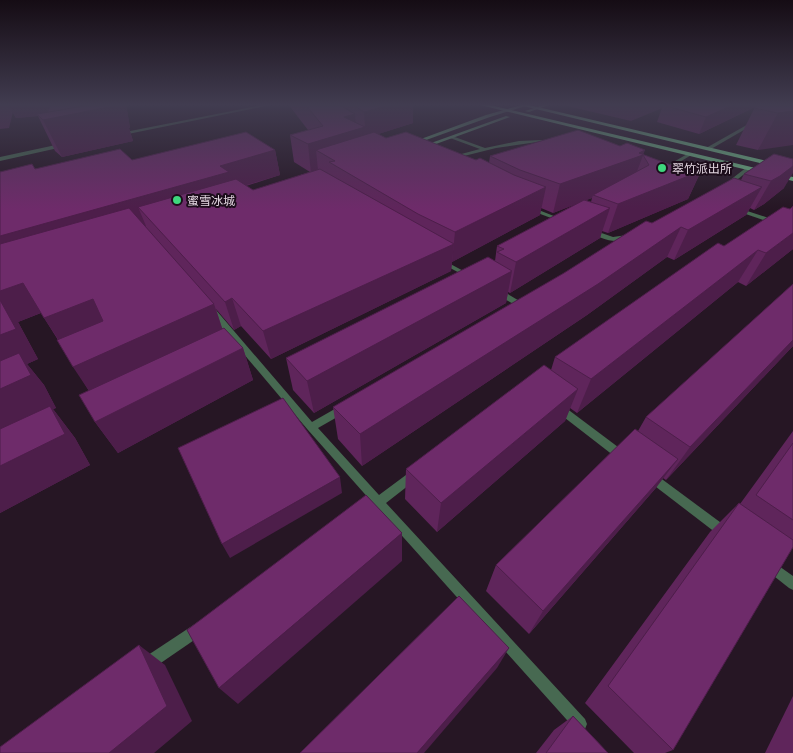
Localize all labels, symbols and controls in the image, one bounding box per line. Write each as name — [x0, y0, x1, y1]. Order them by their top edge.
place label: 翠竹派出所 — [672, 160, 732, 177]
marker: 翠竹派出所 — [656, 162, 668, 174]
place label: 蜜雪冰城 — [187, 192, 235, 209]
marker: 蜜雪冰城 — [171, 194, 183, 206]

